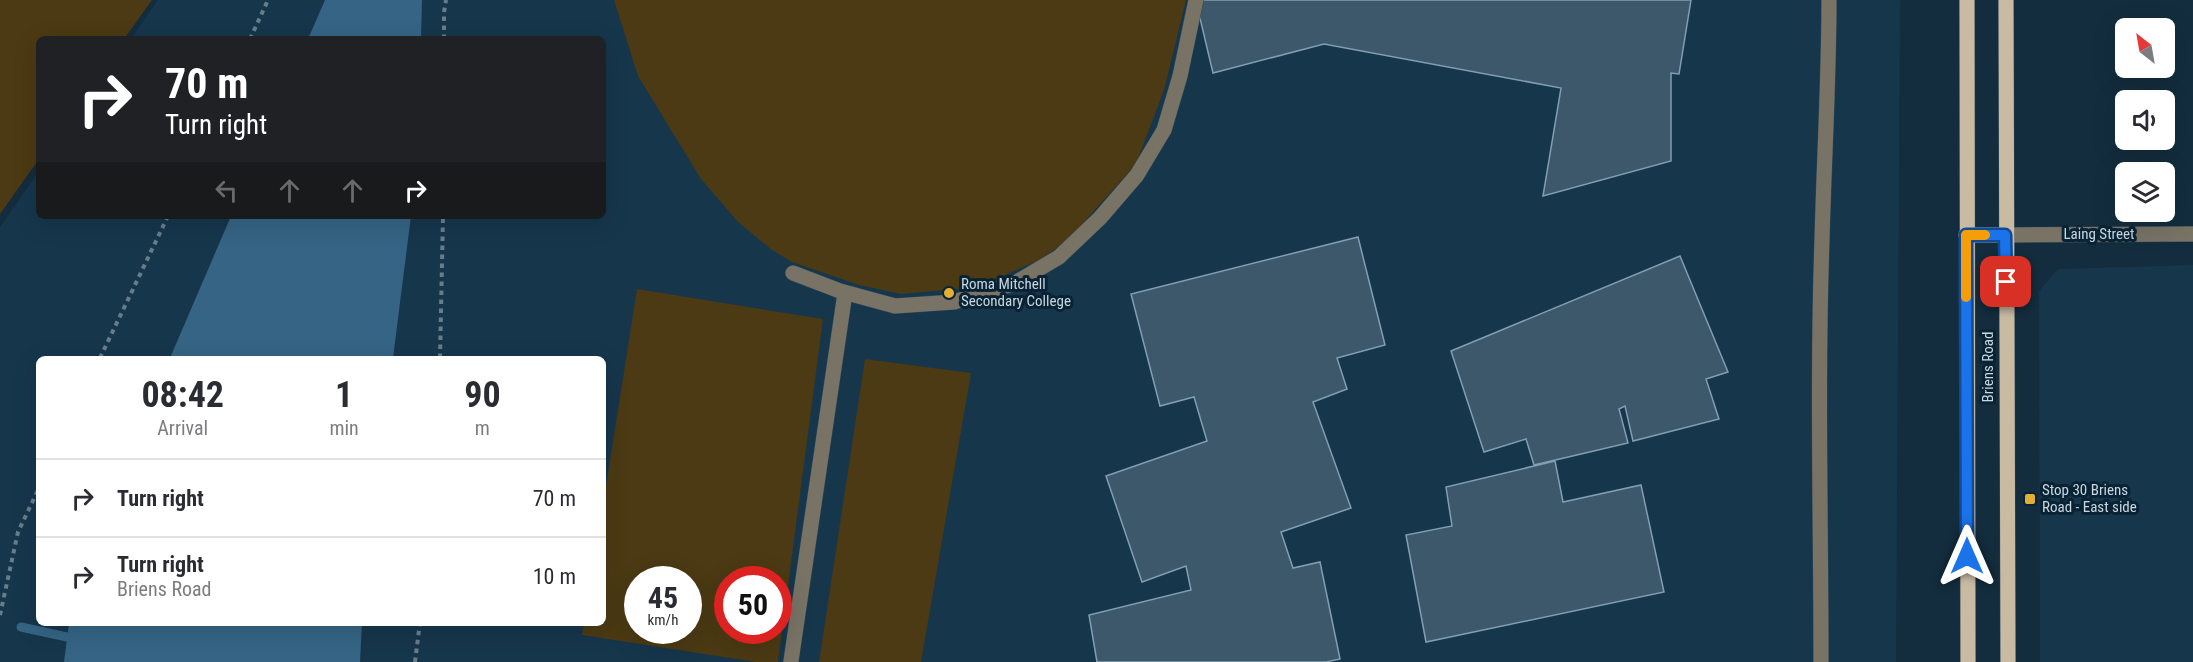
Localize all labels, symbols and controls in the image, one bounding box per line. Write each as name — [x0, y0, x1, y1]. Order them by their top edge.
north arrow — [2115, 18, 2175, 78]
map controls — [2115, 18, 2175, 222]
text: 70 m — [165, 59, 248, 108]
icon: right — [66, 60, 144, 138]
button: sound — [2115, 90, 2175, 150]
text: Turn right — [165, 109, 267, 141]
button: layers — [2115, 162, 2175, 222]
icon: left — [210, 174, 243, 207]
icon: ahead — [273, 174, 306, 207]
icon: ahead — [336, 174, 369, 207]
icon: right — [399, 174, 432, 207]
street label: Laing Street — [2063, 225, 2135, 243]
pin — [1980, 256, 2031, 307]
icon: arrive — [1989, 265, 2022, 298]
place label: Roma Mitchell Secondary College — [961, 275, 1071, 310]
marker: Roma Mitchell Secondary College — [942, 286, 956, 300]
street label: Briens Road — [1979, 332, 1997, 402]
text: 08:42 — [141, 374, 224, 416]
text: 1 — [335, 374, 353, 416]
text: 90 — [464, 374, 501, 416]
text: Arrival — [157, 416, 208, 440]
text: min — [329, 416, 359, 440]
text: m — [475, 416, 490, 440]
place label: Stop 30 Briens Road - East side — [2042, 481, 2137, 516]
icon: right — [66, 482, 99, 515]
text: Turn right — [117, 486, 204, 511]
text: 70 m — [533, 486, 576, 511]
marker: Stop 30 Briens Road - East side — [2023, 492, 2037, 506]
position arrow — [1935, 524, 1999, 588]
text: Turn right — [117, 552, 204, 577]
icon: right — [66, 560, 99, 593]
text: 10 m — [533, 564, 576, 589]
speed limit sign: 50 — [714, 566, 792, 644]
text: Briens Road — [117, 577, 212, 601]
text: 45 — [648, 580, 678, 615]
text: km/h — [648, 611, 678, 629]

